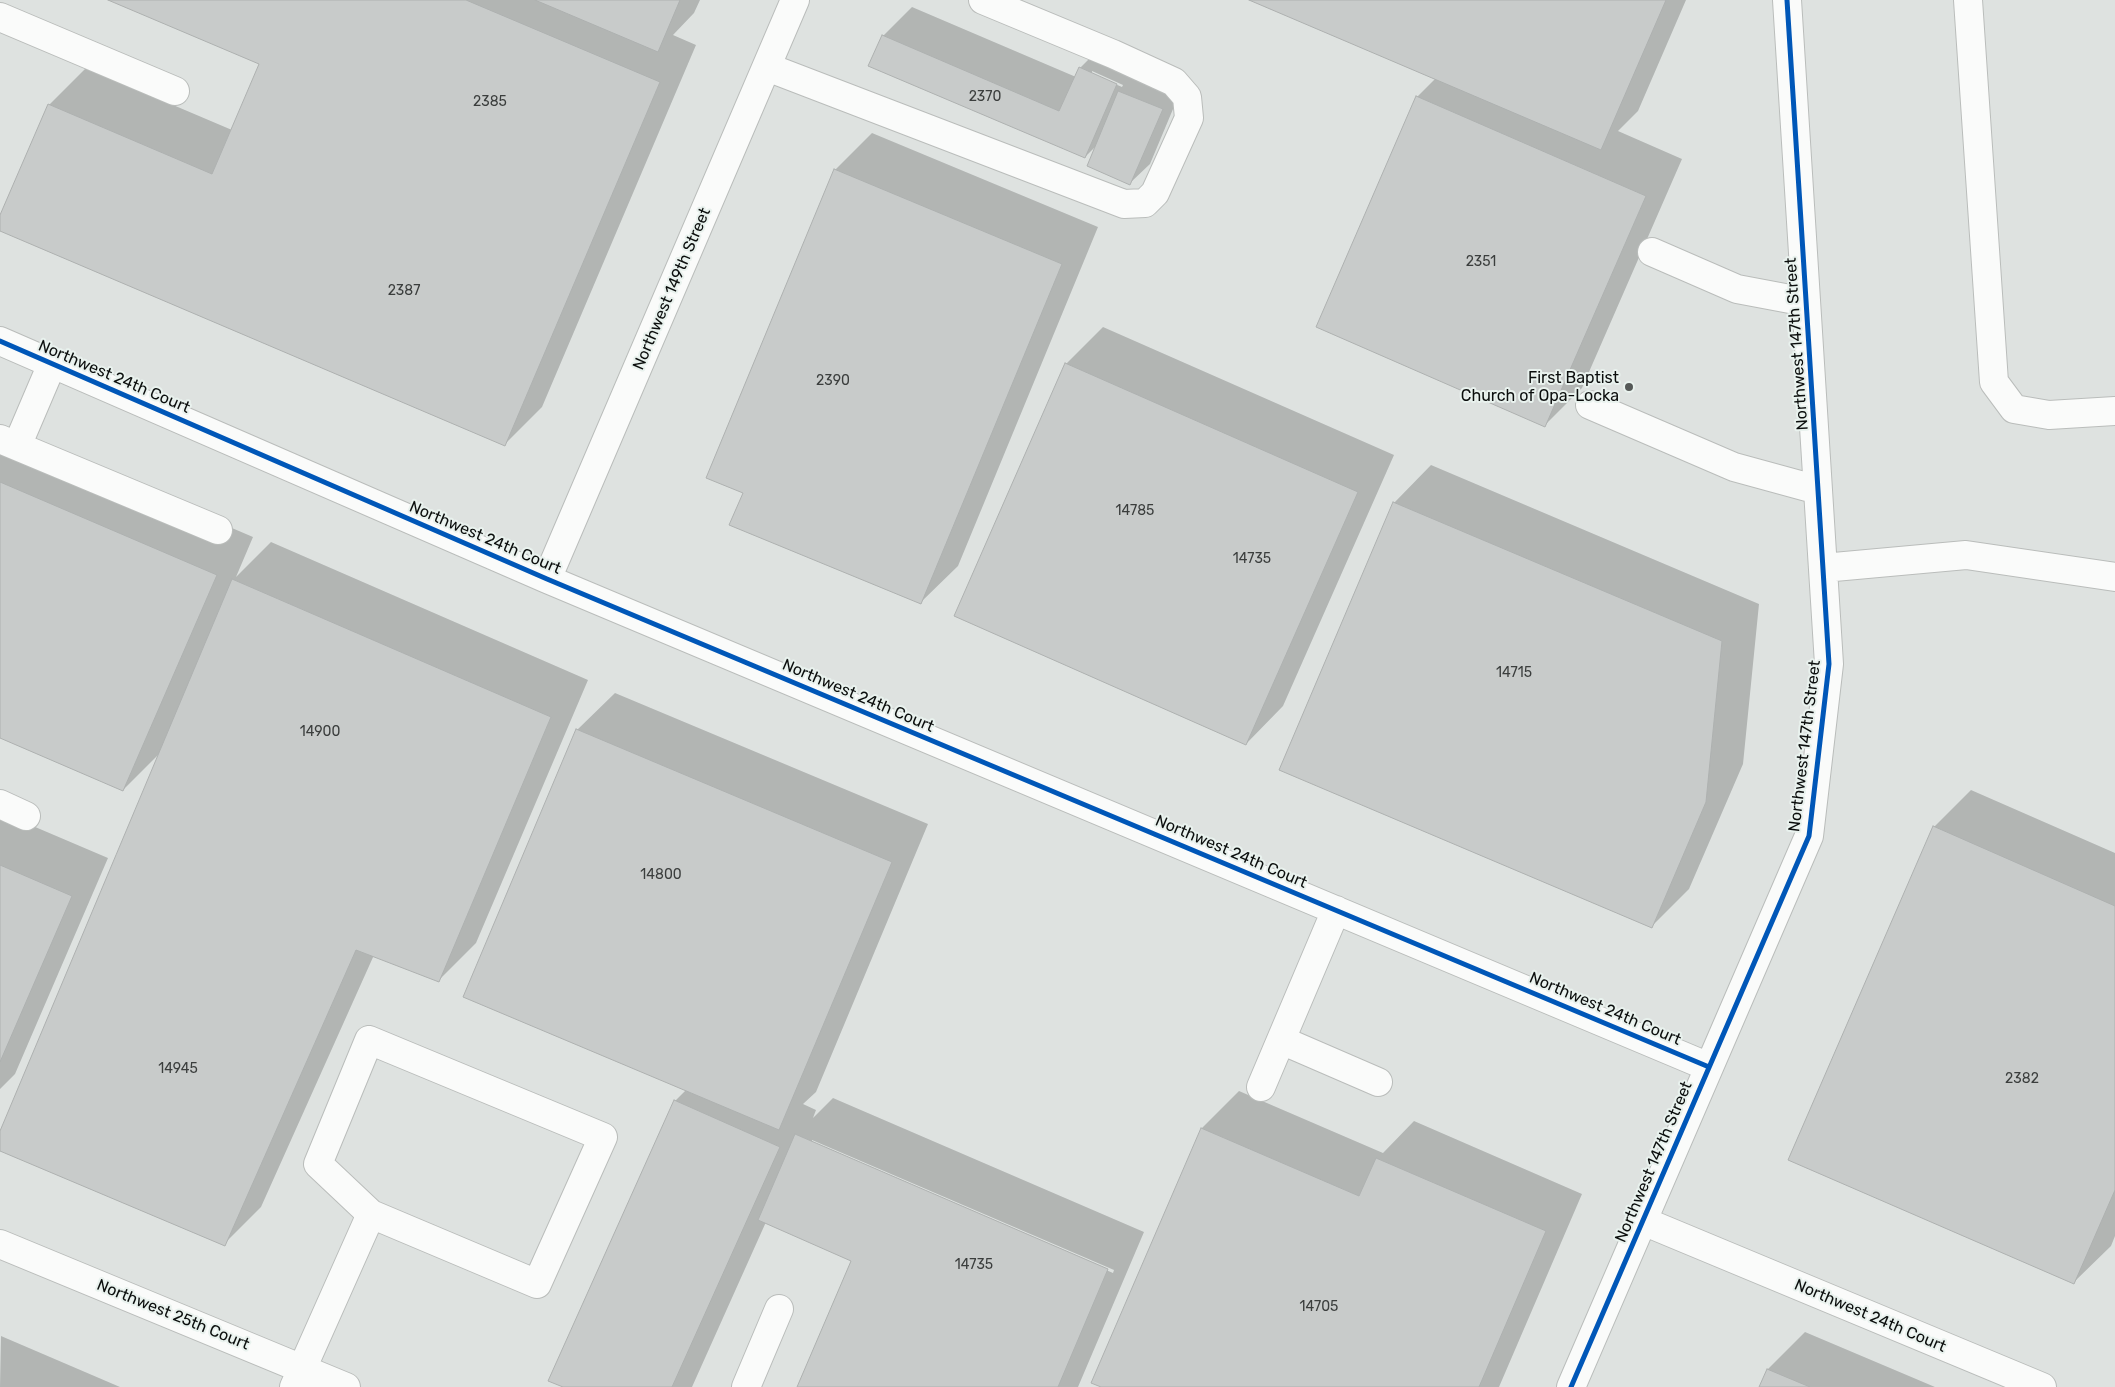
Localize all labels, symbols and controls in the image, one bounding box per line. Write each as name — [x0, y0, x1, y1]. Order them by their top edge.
house number: 2370 — [969, 89, 1001, 105]
house number: 2385 — [473, 94, 507, 110]
street label: Northwest 149th Street — [629, 205, 715, 373]
house number: 2351 — [1466, 254, 1496, 270]
street label: Northwest 147th Street — [1781, 257, 1813, 431]
house number: 2387 — [388, 283, 420, 299]
street label: Northwest 24th Court — [35, 336, 193, 418]
place label: First Baptist Church of Opa-Locka — [1461, 368, 1619, 406]
house number: 2390 — [816, 373, 850, 389]
marker: First Baptist Church of Opa-Locka — [1623, 381, 1635, 393]
street label: Northwest 24th Court — [406, 497, 564, 579]
house number: 14785 — [1116, 503, 1154, 519]
house number: 14735 — [1233, 551, 1271, 567]
street label: Northwest 24th Court — [779, 655, 937, 737]
street label: Northwest 147th Street — [1785, 659, 1825, 833]
house number: 14715 — [1496, 665, 1532, 681]
house number: 14900 — [300, 724, 340, 740]
street label: Northwest 24th Court — [1152, 811, 1310, 893]
house number: 14800 — [640, 867, 682, 883]
street label: Northwest 24th Court — [1526, 968, 1684, 1050]
house number: 14945 — [158, 1061, 198, 1077]
house number: 2382 — [2005, 1071, 2039, 1087]
street label: Northwest 147th Street — [1611, 1079, 1697, 1245]
house number: 14735 — [955, 1257, 993, 1273]
street label: Northwest 24th Court — [1791, 1275, 1949, 1357]
street label: Northwest 25th Court — [94, 1276, 252, 1354]
house number: 14705 — [1300, 1299, 1338, 1315]

